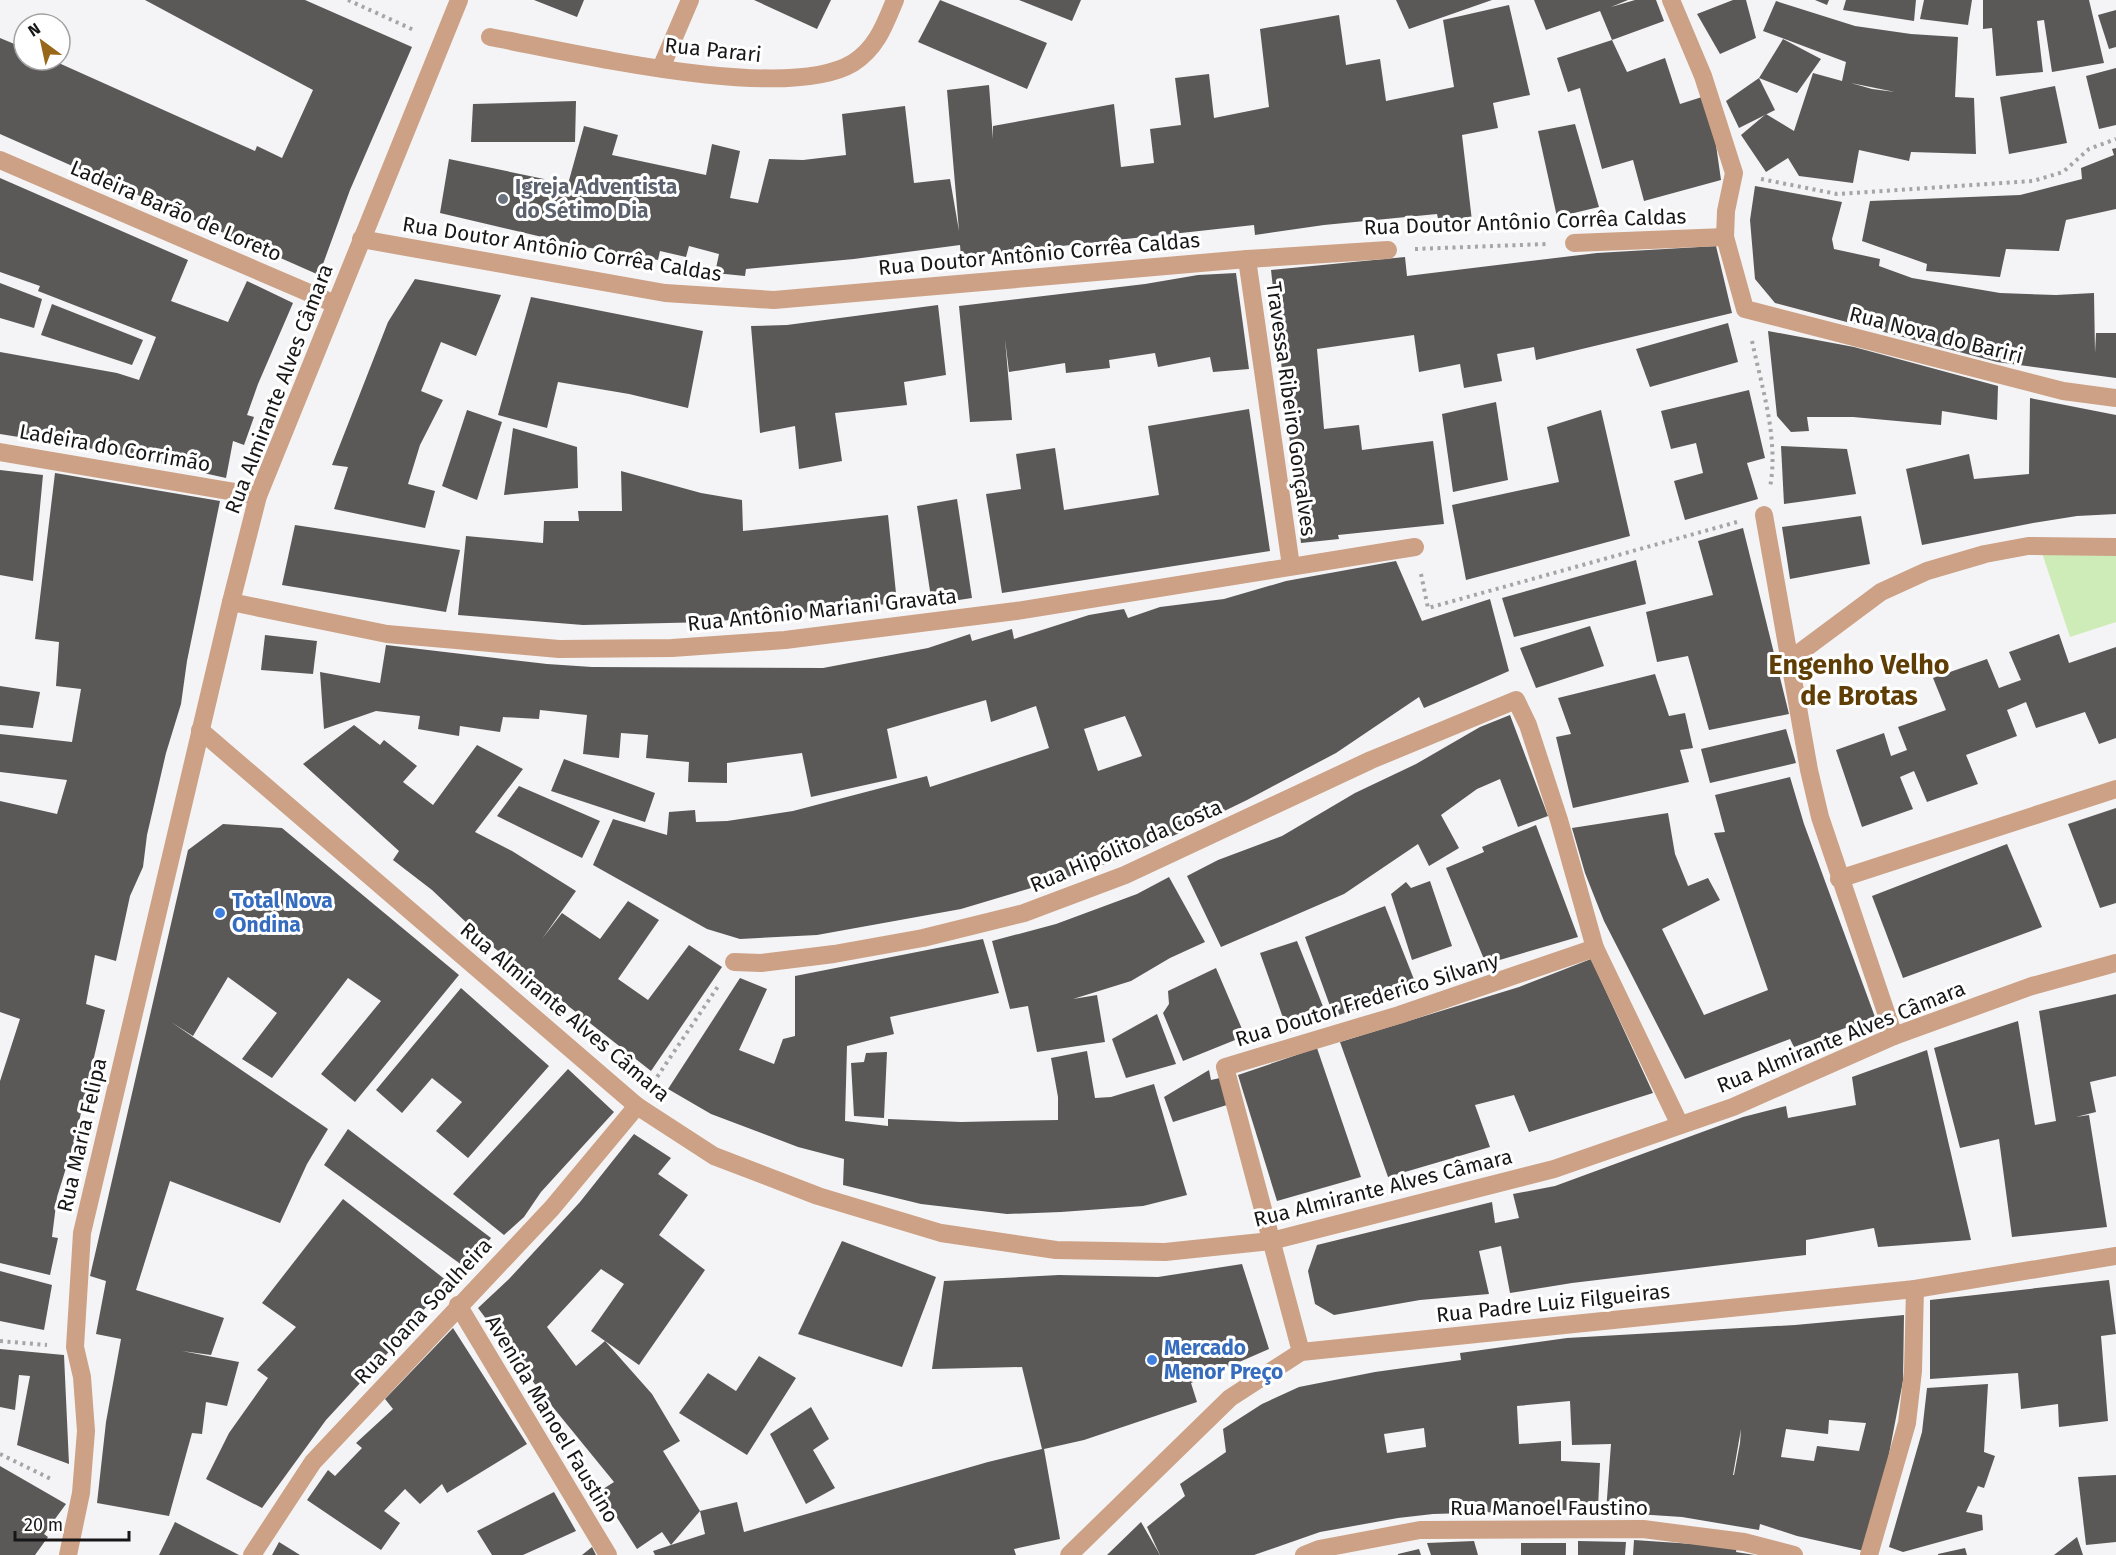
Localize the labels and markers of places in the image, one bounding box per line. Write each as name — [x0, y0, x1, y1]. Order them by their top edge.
place label: Igreja Adventista do Sétimo Dia — [515, 174, 677, 224]
marker: Igreja Adventista do Sétimo Dia — [496, 192, 510, 206]
place label: Total Nova Ondina — [232, 888, 333, 938]
marker: Total Nova Ondina — [213, 906, 227, 920]
place label: Mercado Menor Preço — [1164, 1335, 1283, 1385]
marker: Mercado Menor Preço — [1145, 1353, 1159, 1367]

